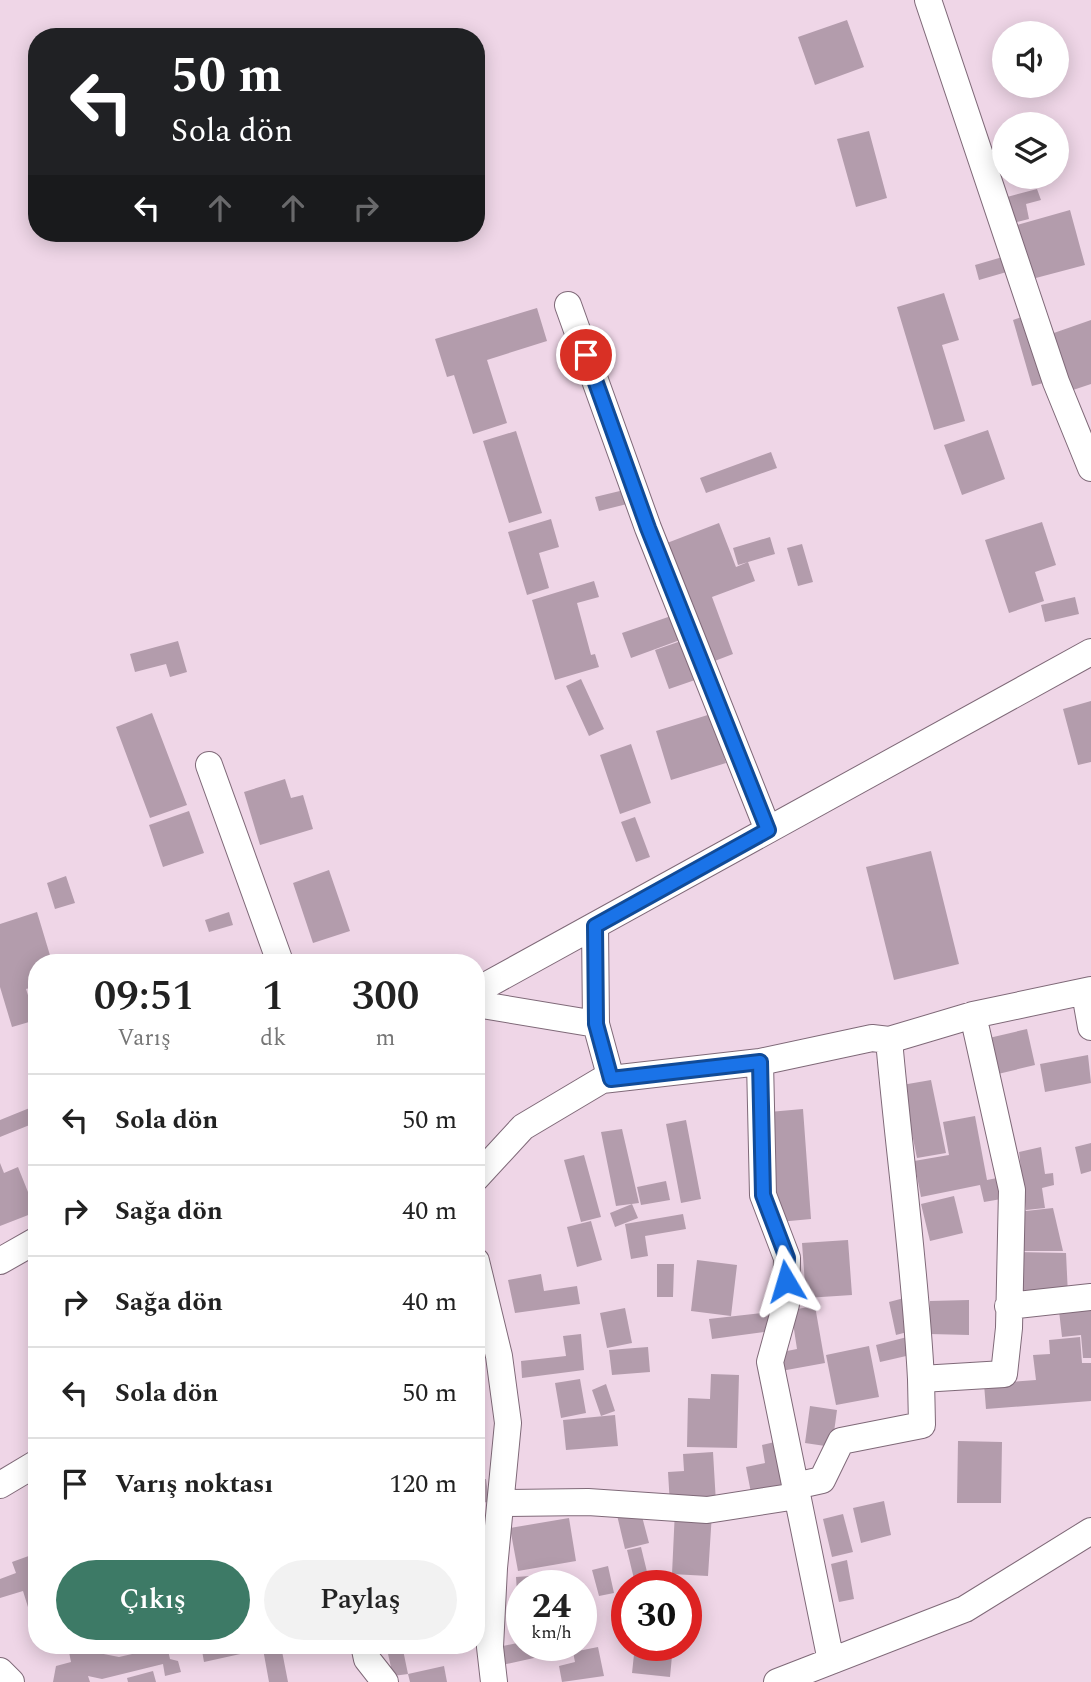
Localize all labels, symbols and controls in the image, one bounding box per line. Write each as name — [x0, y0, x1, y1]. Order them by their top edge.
map controls — [992, 21, 1069, 189]
button: sound — [992, 21, 1069, 98]
text: 50 m — [171, 39, 282, 114]
icon: left — [56, 56, 147, 147]
text: Sola dön — [171, 107, 293, 156]
button: layers — [992, 112, 1069, 189]
icon: left — [128, 189, 166, 227]
icon: ahead — [201, 189, 239, 227]
icon: ahead — [274, 189, 312, 227]
icon: right — [347, 189, 385, 227]
pin — [556, 325, 616, 385]
icon: arrive — [567, 336, 605, 374]
text: 09:51 — [94, 965, 195, 1028]
text: 1 — [262, 965, 284, 1028]
text: 300 — [352, 965, 419, 1028]
text: Varış — [117, 1021, 171, 1056]
text: dk — [260, 1021, 286, 1056]
text: m — [376, 1021, 395, 1056]
text: Sola dön — [115, 1100, 218, 1140]
text: 50 m — [402, 1100, 457, 1140]
icon: left — [56, 1101, 94, 1139]
text: Sağa dön — [115, 1191, 223, 1231]
text: 40 m — [402, 1191, 457, 1231]
icon: right — [56, 1192, 94, 1230]
position arrow — [749, 1244, 823, 1318]
text: Sağa dön — [115, 1282, 223, 1322]
text: 40 m — [402, 1282, 457, 1322]
icon: right — [56, 1283, 94, 1321]
text: Sola dön — [115, 1373, 218, 1413]
text: 50 m — [402, 1373, 457, 1413]
icon: left — [56, 1374, 94, 1412]
text: Varış noktası — [115, 1464, 273, 1504]
text: 120 m — [389, 1464, 457, 1504]
icon: arrive — [56, 1465, 94, 1503]
button: Çıkış — [56, 1560, 250, 1640]
button: Paylaş — [264, 1560, 457, 1640]
speed limit sign: 30 — [611, 1570, 702, 1661]
text: 24 — [532, 1580, 571, 1633]
text: km/h — [531, 1619, 572, 1646]

